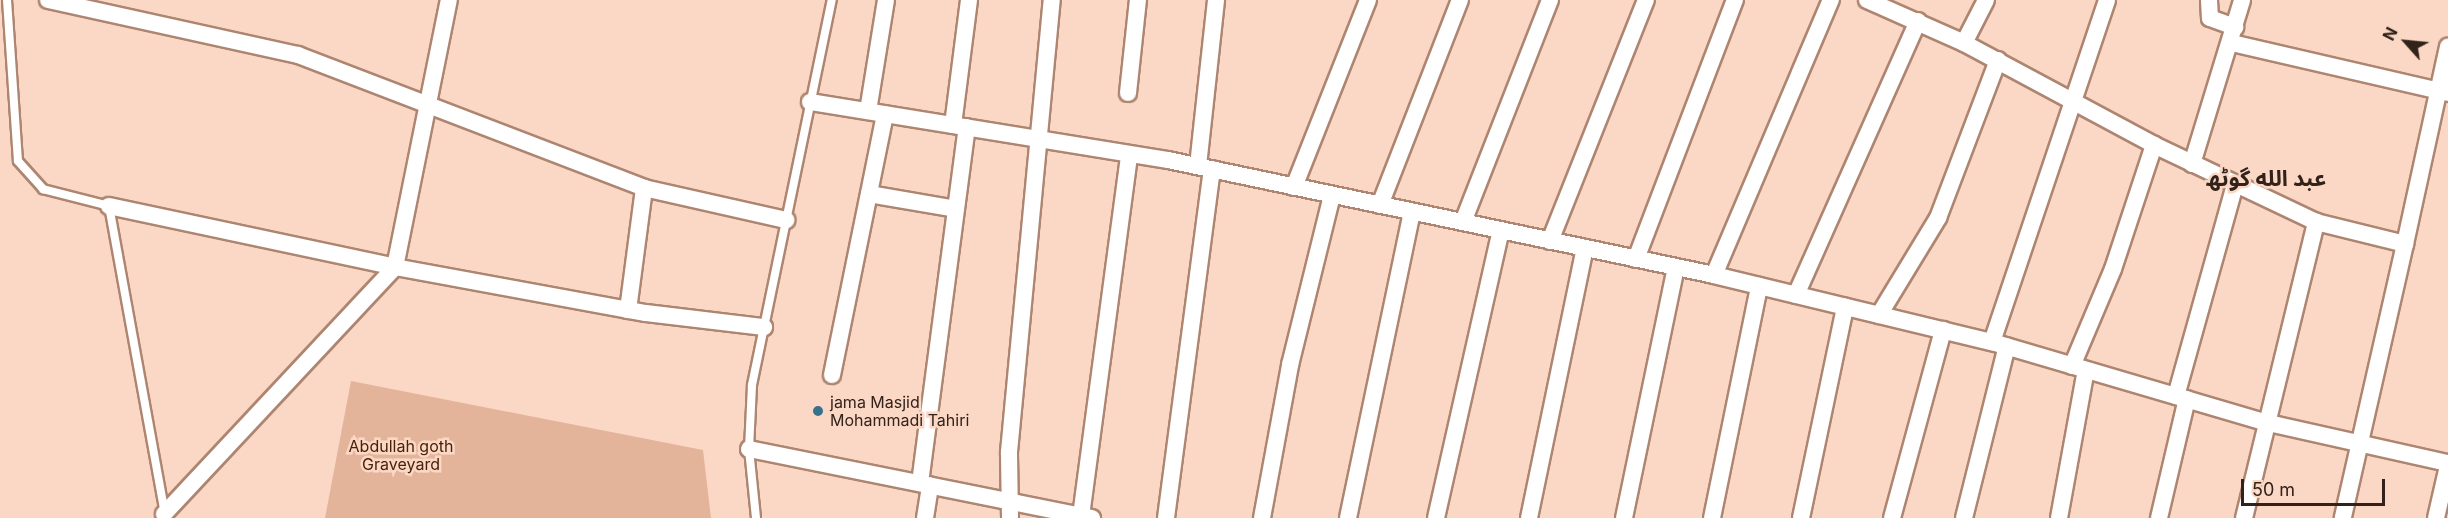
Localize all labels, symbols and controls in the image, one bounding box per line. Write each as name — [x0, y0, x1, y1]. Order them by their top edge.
north arrow — [2376, 12, 2436, 72]
text: N — [2378, 24, 2402, 44]
district label: عبد الله گوٹھ — [2206, 166, 2326, 192]
place label: jama Masjid Mohammadi Tahiri — [830, 392, 969, 430]
marker: jama Masjid Mohammadi Tahiri — [811, 404, 825, 418]
park label: Abdullah goth Graveyard — [349, 436, 453, 474]
scale bar — [2244, 467, 2388, 505]
text: 50 m — [2252, 479, 2295, 500]

